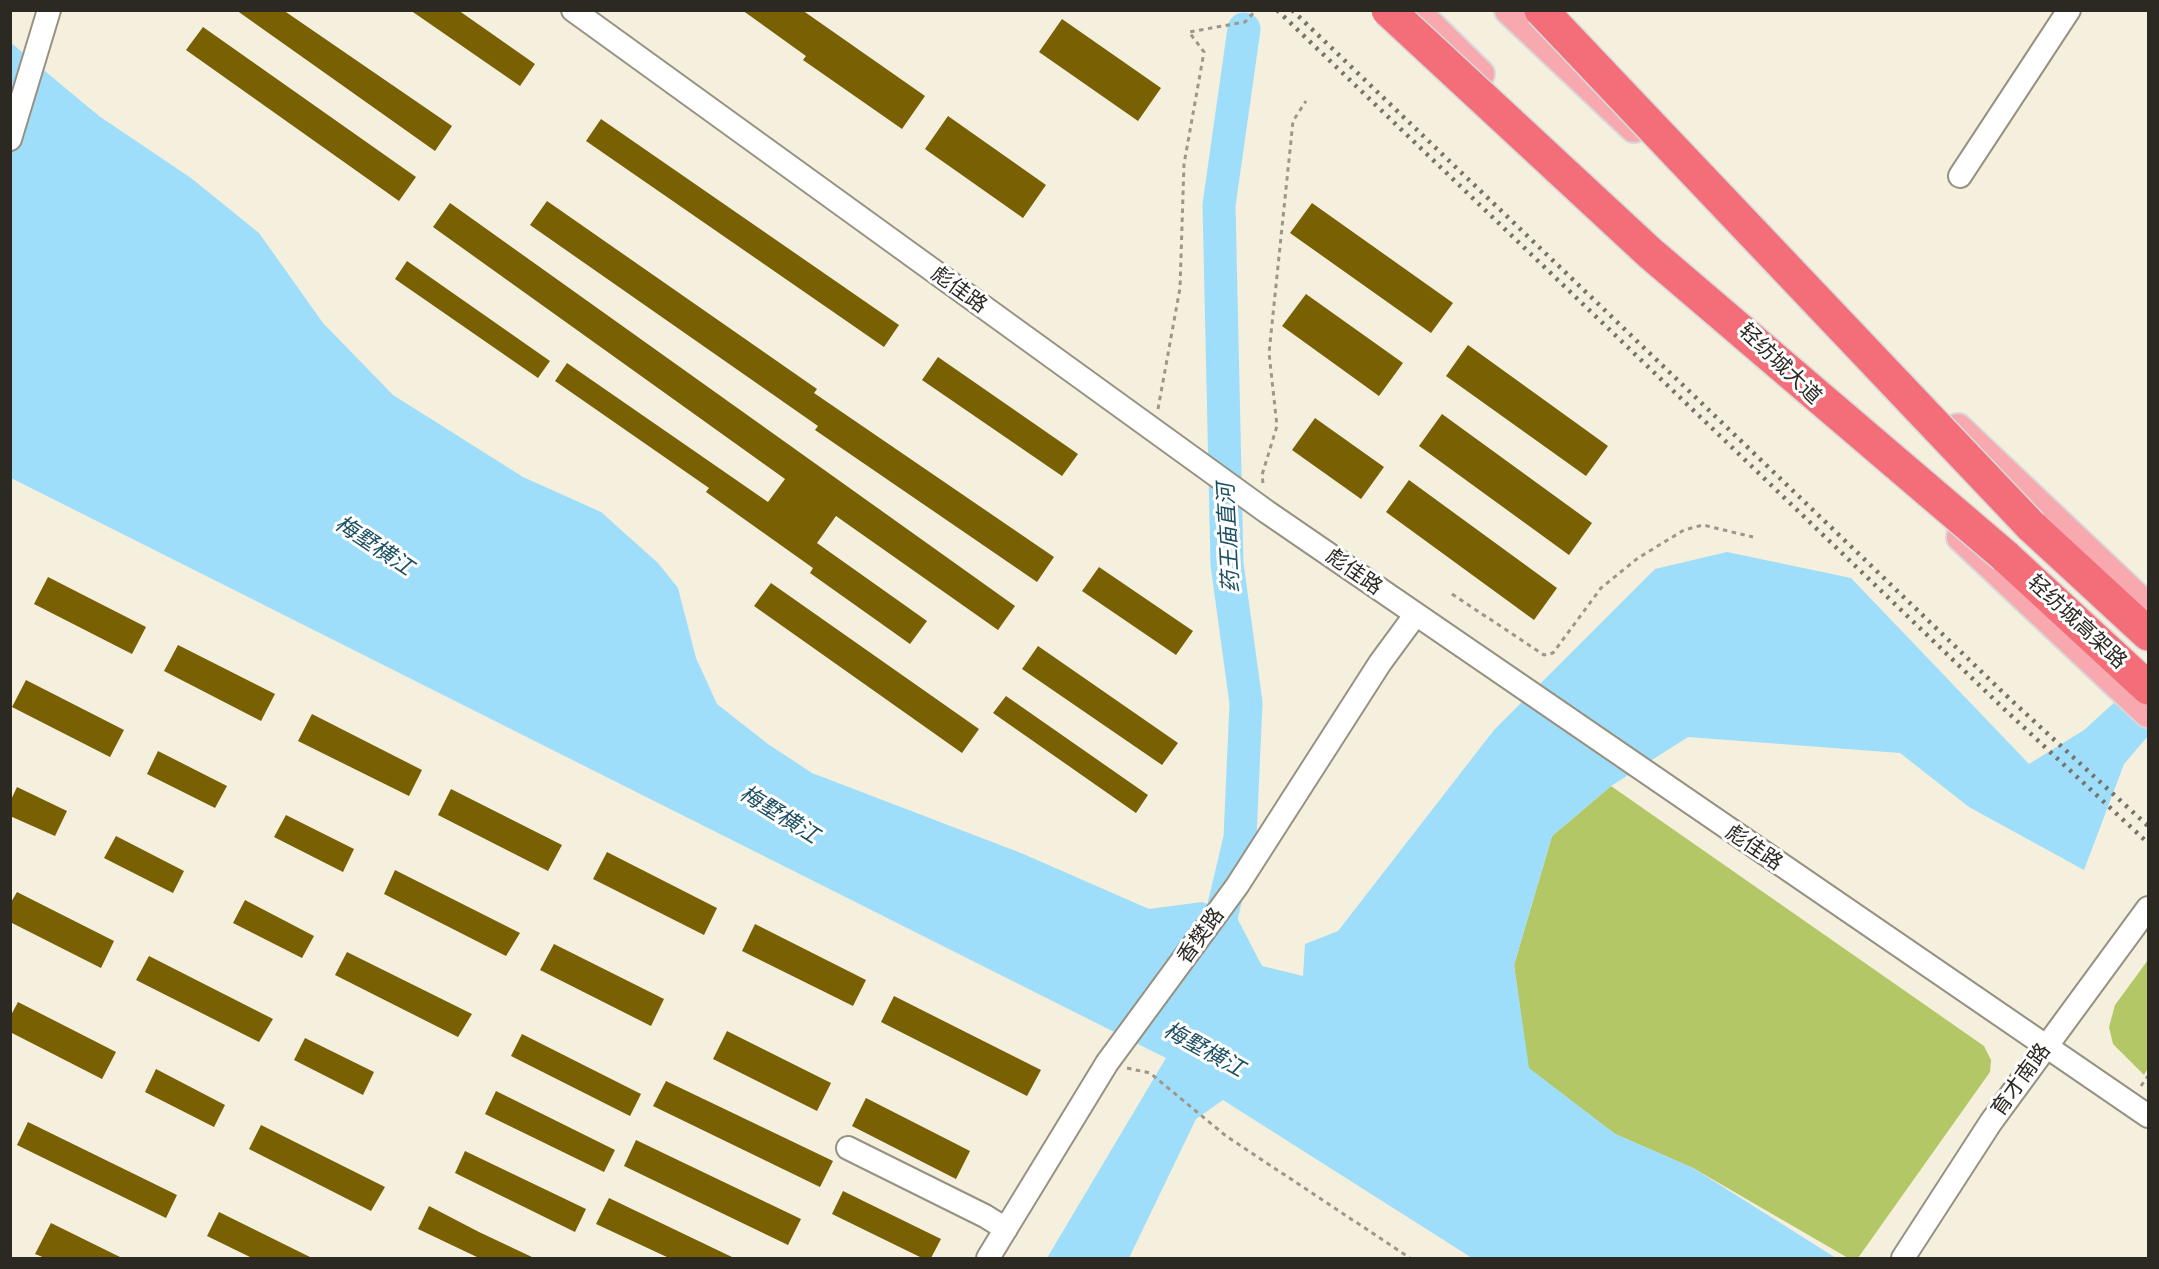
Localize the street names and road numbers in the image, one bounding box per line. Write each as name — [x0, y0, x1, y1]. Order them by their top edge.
street label: 彪佳路 — [926, 261, 992, 319]
street label: 轻纺城大道 — [1733, 318, 1827, 410]
street label: 彪佳路 — [1321, 544, 1387, 600]
street label: 轻纺城高架路 — [2022, 570, 2132, 674]
street label: 彪佳路 — [1721, 820, 1787, 876]
street label: 香樊路 — [1172, 903, 1230, 969]
street label: 育才南路 — [1986, 1039, 2056, 1121]

